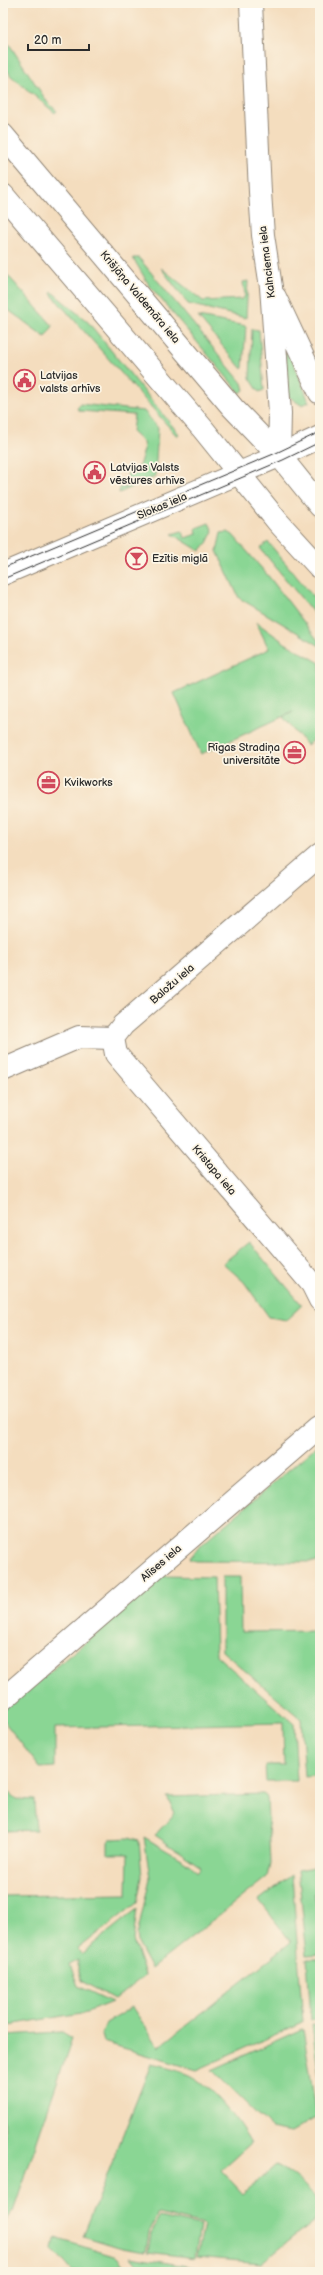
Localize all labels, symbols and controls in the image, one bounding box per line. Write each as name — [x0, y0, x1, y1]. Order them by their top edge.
scale bar — [28, 26, 89, 52]
text: 20 m — [34, 33, 61, 48]
street label: Kalnciema iela — [256, 225, 278, 299]
street label: Krišjāņa Valdemāra iela — [97, 248, 183, 346]
public building icon: Latvijas valsts arhīvs — [12, 368, 38, 394]
place label: Latvijas valsts arhīvs — [39, 369, 101, 395]
public building icon: Latvijas Valsts vēstures arhīvs — [82, 460, 108, 486]
place label: Latvijas Valsts vēstures arhīvs — [109, 461, 185, 487]
street label: Slokas iela — [135, 490, 189, 522]
bar icon: Ezītis miglā — [123, 545, 149, 571]
place label: Ezītis miglā — [152, 552, 208, 565]
office icon: Rīgas Stradiņa universitāte — [282, 740, 308, 766]
place label: Rīgas Stradiņa universitāte — [208, 741, 280, 767]
office icon: Kvikworks — [35, 769, 61, 795]
place label: Kvikworks — [64, 776, 113, 789]
street label: Baložu iela — [147, 961, 197, 1007]
street label: Kristapa iela — [189, 1142, 239, 1198]
street label: Alīses iela — [138, 1542, 184, 1584]

